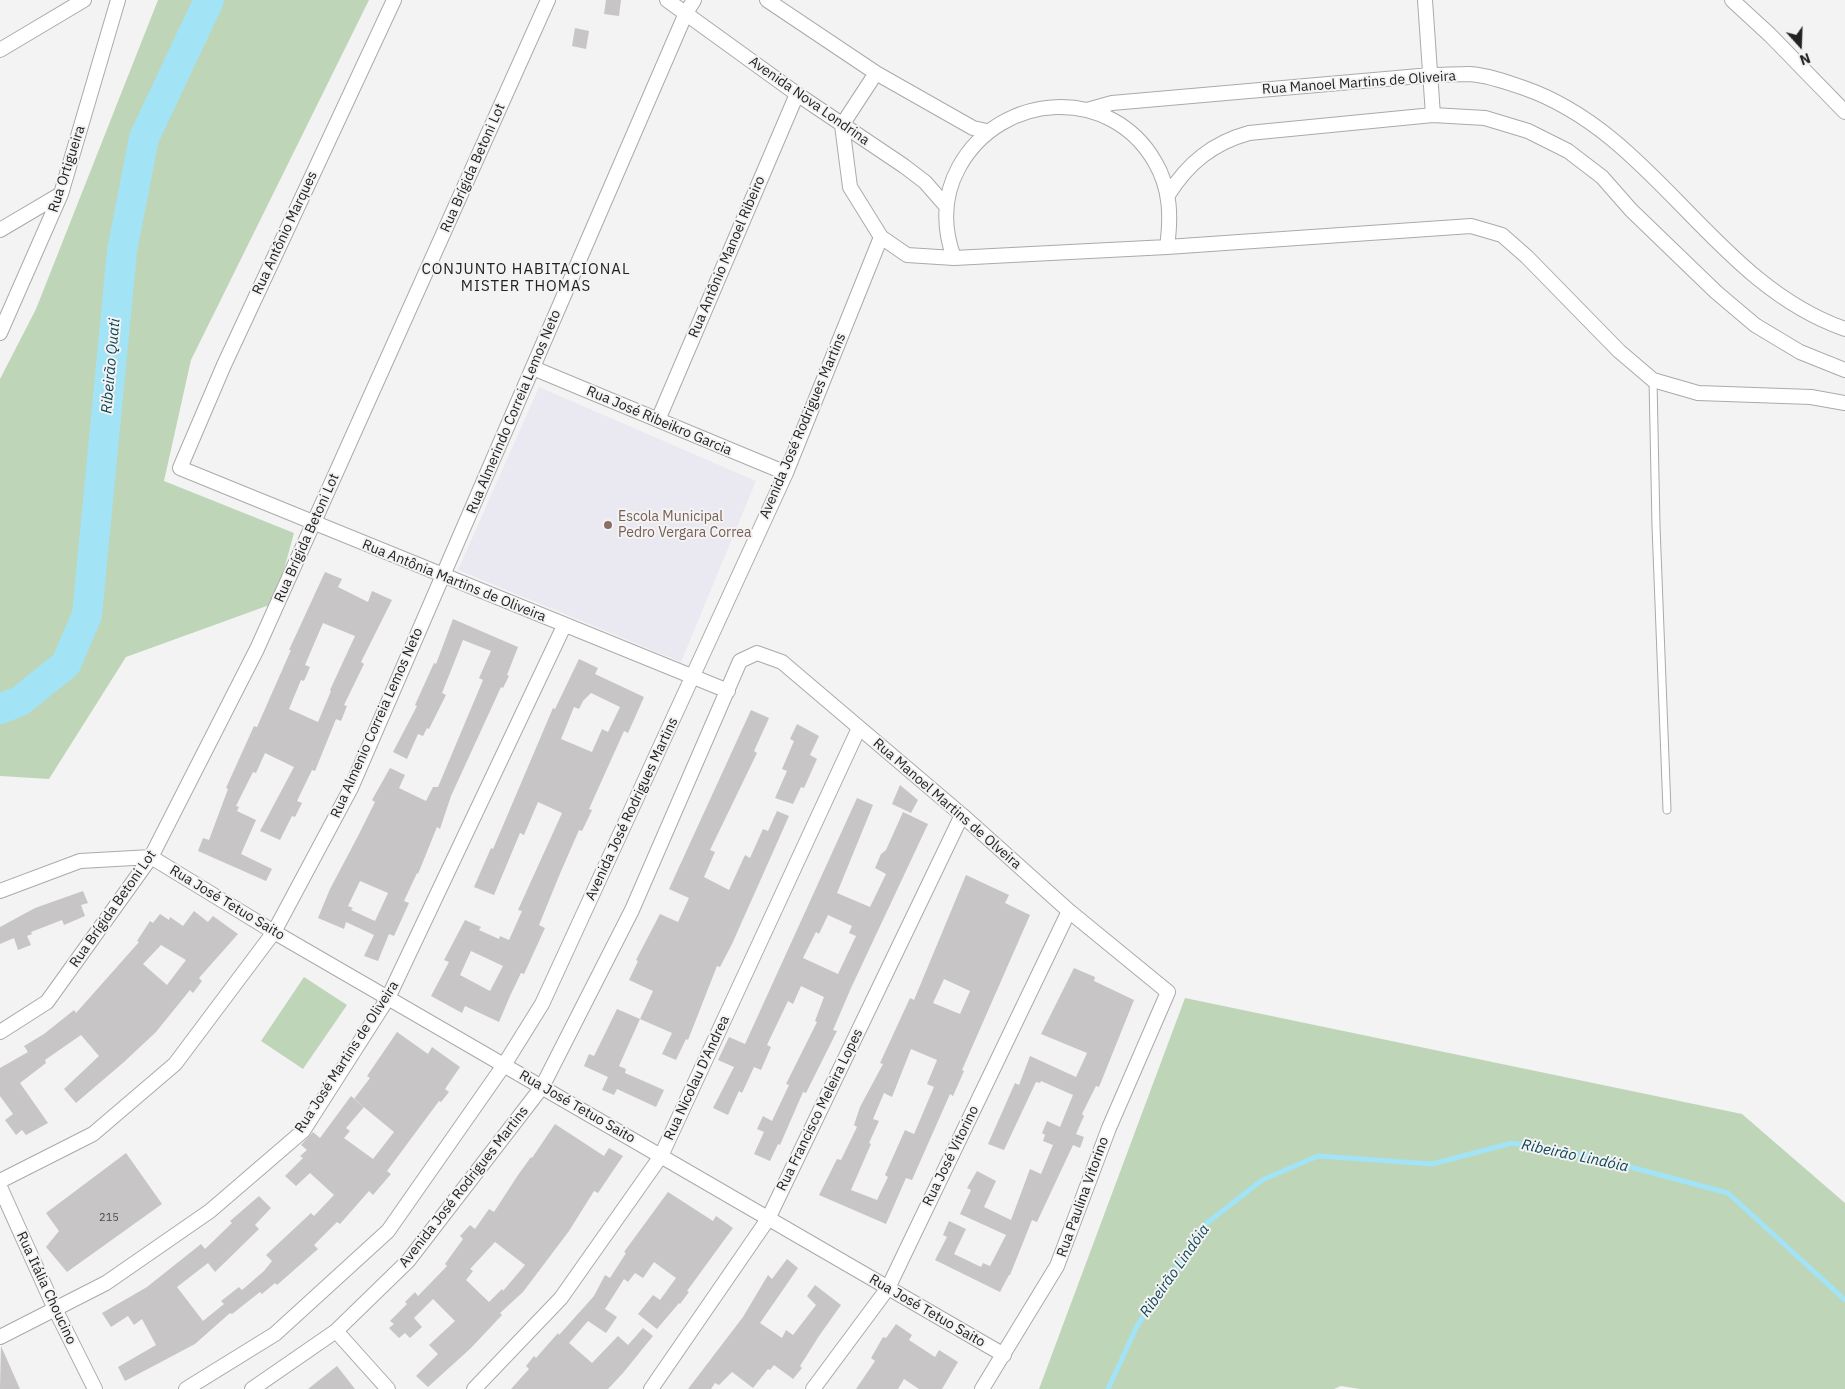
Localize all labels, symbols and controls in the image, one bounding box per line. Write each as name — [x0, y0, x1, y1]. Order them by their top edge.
north arrow — [1775, 20, 1825, 70]
text: N — [1797, 49, 1813, 69]
street label: Avenida Nova Londrina — [745, 53, 873, 149]
street label: Rua Manoel Martins de Oliveira — [1261, 68, 1457, 98]
street label: Rua Brígida Betoni Lot — [437, 101, 509, 235]
street label: Rua Ortigueira — [45, 123, 89, 215]
street label: Rua Antônio Marques — [249, 169, 321, 297]
street label: Rua Antônio Manoel Ribeiro — [685, 174, 769, 340]
district label: CONJUNTO HABITACIONAL MISTER THOMAS — [419, 261, 633, 296]
street label: Rua Almerindo Correia Lemos Neto — [463, 307, 565, 517]
water label: Ribeirão Quati — [98, 318, 124, 414]
street label: Avenida José Rodrigues Martins — [756, 331, 850, 521]
street label: Rua José Ribeikro Garcia — [584, 383, 734, 459]
street label: Rua Brígida Betoni Lot — [271, 471, 343, 605]
place label: Escola Municipal Pedro Vergara Correa — [618, 509, 751, 542]
marker: Escola Municipal Pedro Vergara Correa — [602, 519, 614, 531]
street label: Rua Antônia Martins de Oliveira — [360, 536, 548, 626]
street label: Rua Almenio Correia Lemos Neto — [327, 625, 427, 821]
street label: Avenida José Rodrigues Martins — [582, 715, 682, 903]
street label: Rua Manoel Martins de Olveira — [869, 735, 1025, 873]
street label: Rua Brígida Betoni Lot — [66, 847, 160, 971]
street label: Rua José Tetuo Saito — [166, 862, 288, 944]
street label: Rua José Martins de Oliveira — [292, 978, 402, 1136]
street label: Rua Nicolau D'Andrea — [661, 1013, 733, 1143]
street label: Rua Francisco Meleira Lopes — [773, 1026, 867, 1194]
street label: Rua José Tetuo Saito — [516, 1067, 638, 1147]
street label: Avenida José Rodrigues Martins — [396, 1103, 532, 1271]
street label: Rua José Vitorino — [919, 1103, 983, 1209]
street label: Rua Paulina Vitorino — [1053, 1135, 1113, 1259]
water label: Ribeirão Lindóia — [1520, 1136, 1630, 1176]
house number: 215 — [99, 1211, 119, 1225]
water label: Ribeirão Lindóia — [1136, 1221, 1214, 1321]
street label: Rua Itália Choucino — [12, 1229, 80, 1347]
street label: Rua José Tetuo Saito — [866, 1271, 988, 1351]

